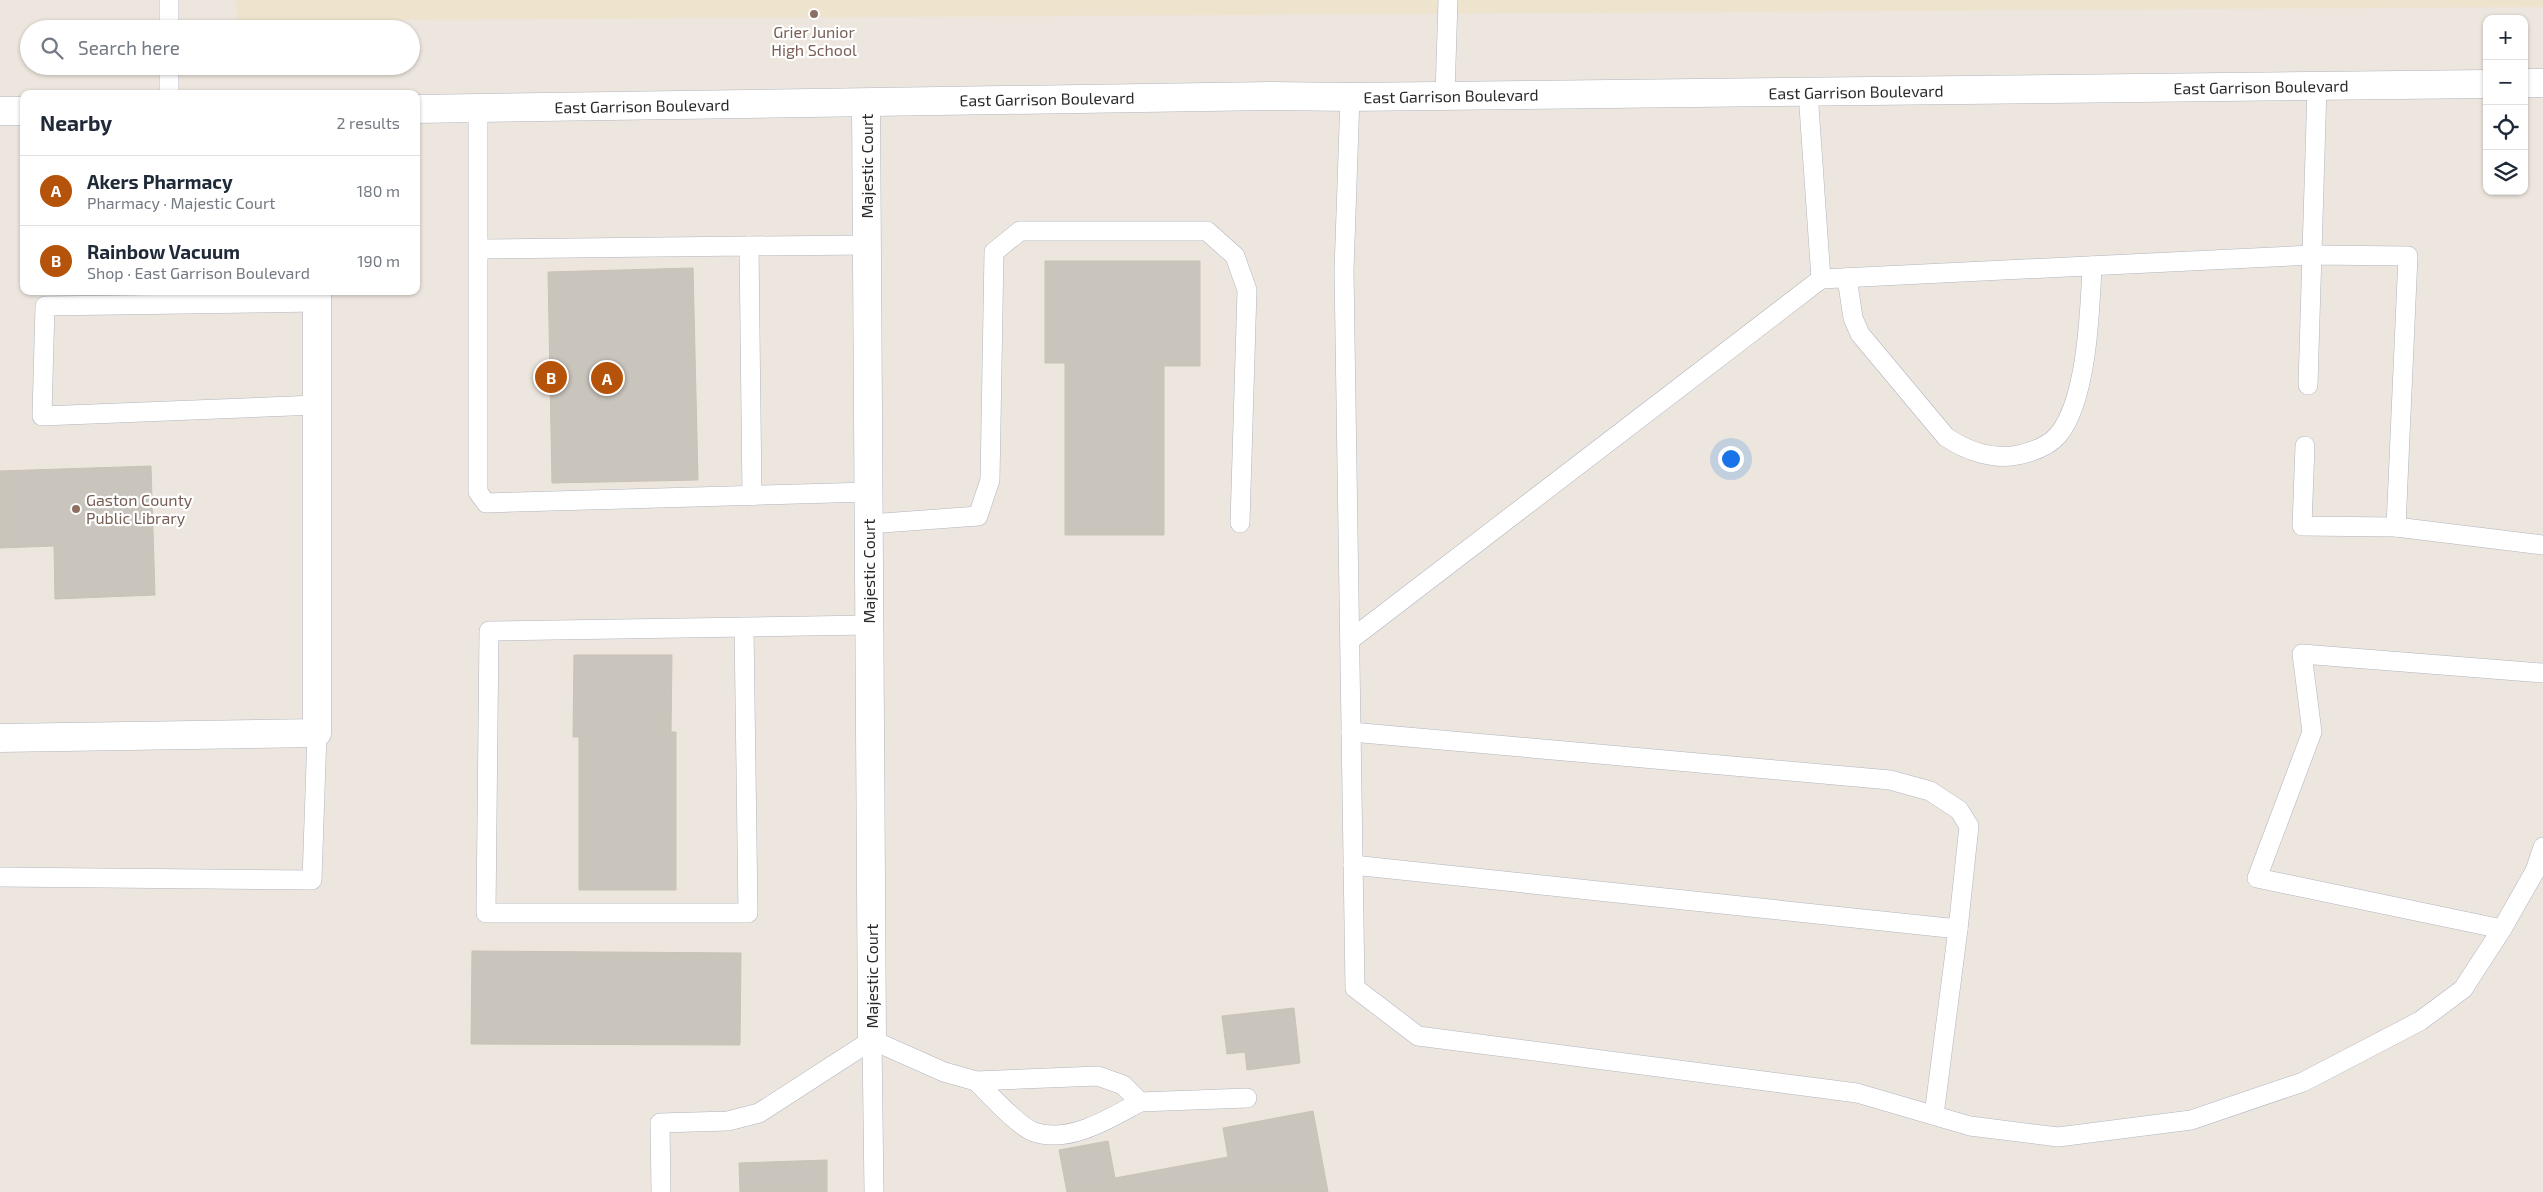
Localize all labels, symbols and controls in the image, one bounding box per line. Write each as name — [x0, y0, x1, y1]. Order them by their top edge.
marker: Grier Junior High School — [808, 8, 820, 20]
map controls — [2483, 15, 2528, 195]
button: + — [2483, 15, 2528, 60]
search box — [20, 20, 420, 75]
place label: Grier Junior High School — [771, 22, 857, 59]
icon: search — [38, 34, 66, 62]
text: Search here — [78, 36, 180, 59]
button: − — [2483, 60, 2528, 105]
street label: East Garrison Boulevard — [2173, 75, 2349, 98]
street label: East Garrison Boulevard — [1768, 80, 1944, 103]
street label: East Garrison Boulevard — [1363, 84, 1539, 107]
street label: East Garrison Boulevard — [959, 87, 1135, 110]
street label: East Garrison Boulevard — [554, 94, 730, 117]
button: locate — [2483, 105, 2528, 150]
text: Nearby — [40, 110, 112, 135]
text: 2 results — [337, 113, 400, 132]
street label: Majestic Court — [857, 114, 877, 218]
button: layers — [2483, 150, 2528, 195]
text: Akers Pharmacy — [87, 170, 233, 193]
text: A — [51, 181, 61, 200]
text: 180 m — [357, 181, 400, 200]
text: Pharmacy · Majestic Court — [87, 193, 275, 212]
text: Rainbow Vacuum — [87, 240, 240, 263]
text: B — [51, 251, 61, 270]
text: 190 m — [357, 251, 400, 270]
text: Shop · East Garrison Boulevard — [87, 263, 310, 282]
pin: B — [535, 358, 567, 396]
pin: A — [591, 359, 623, 397]
your location — [1718, 446, 1744, 472]
place label: Gaston County Public Library — [86, 490, 193, 527]
marker: Gaston County Public Library — [70, 503, 82, 515]
street label: Majestic Court — [859, 519, 879, 623]
street label: Majestic Court — [862, 924, 882, 1028]

